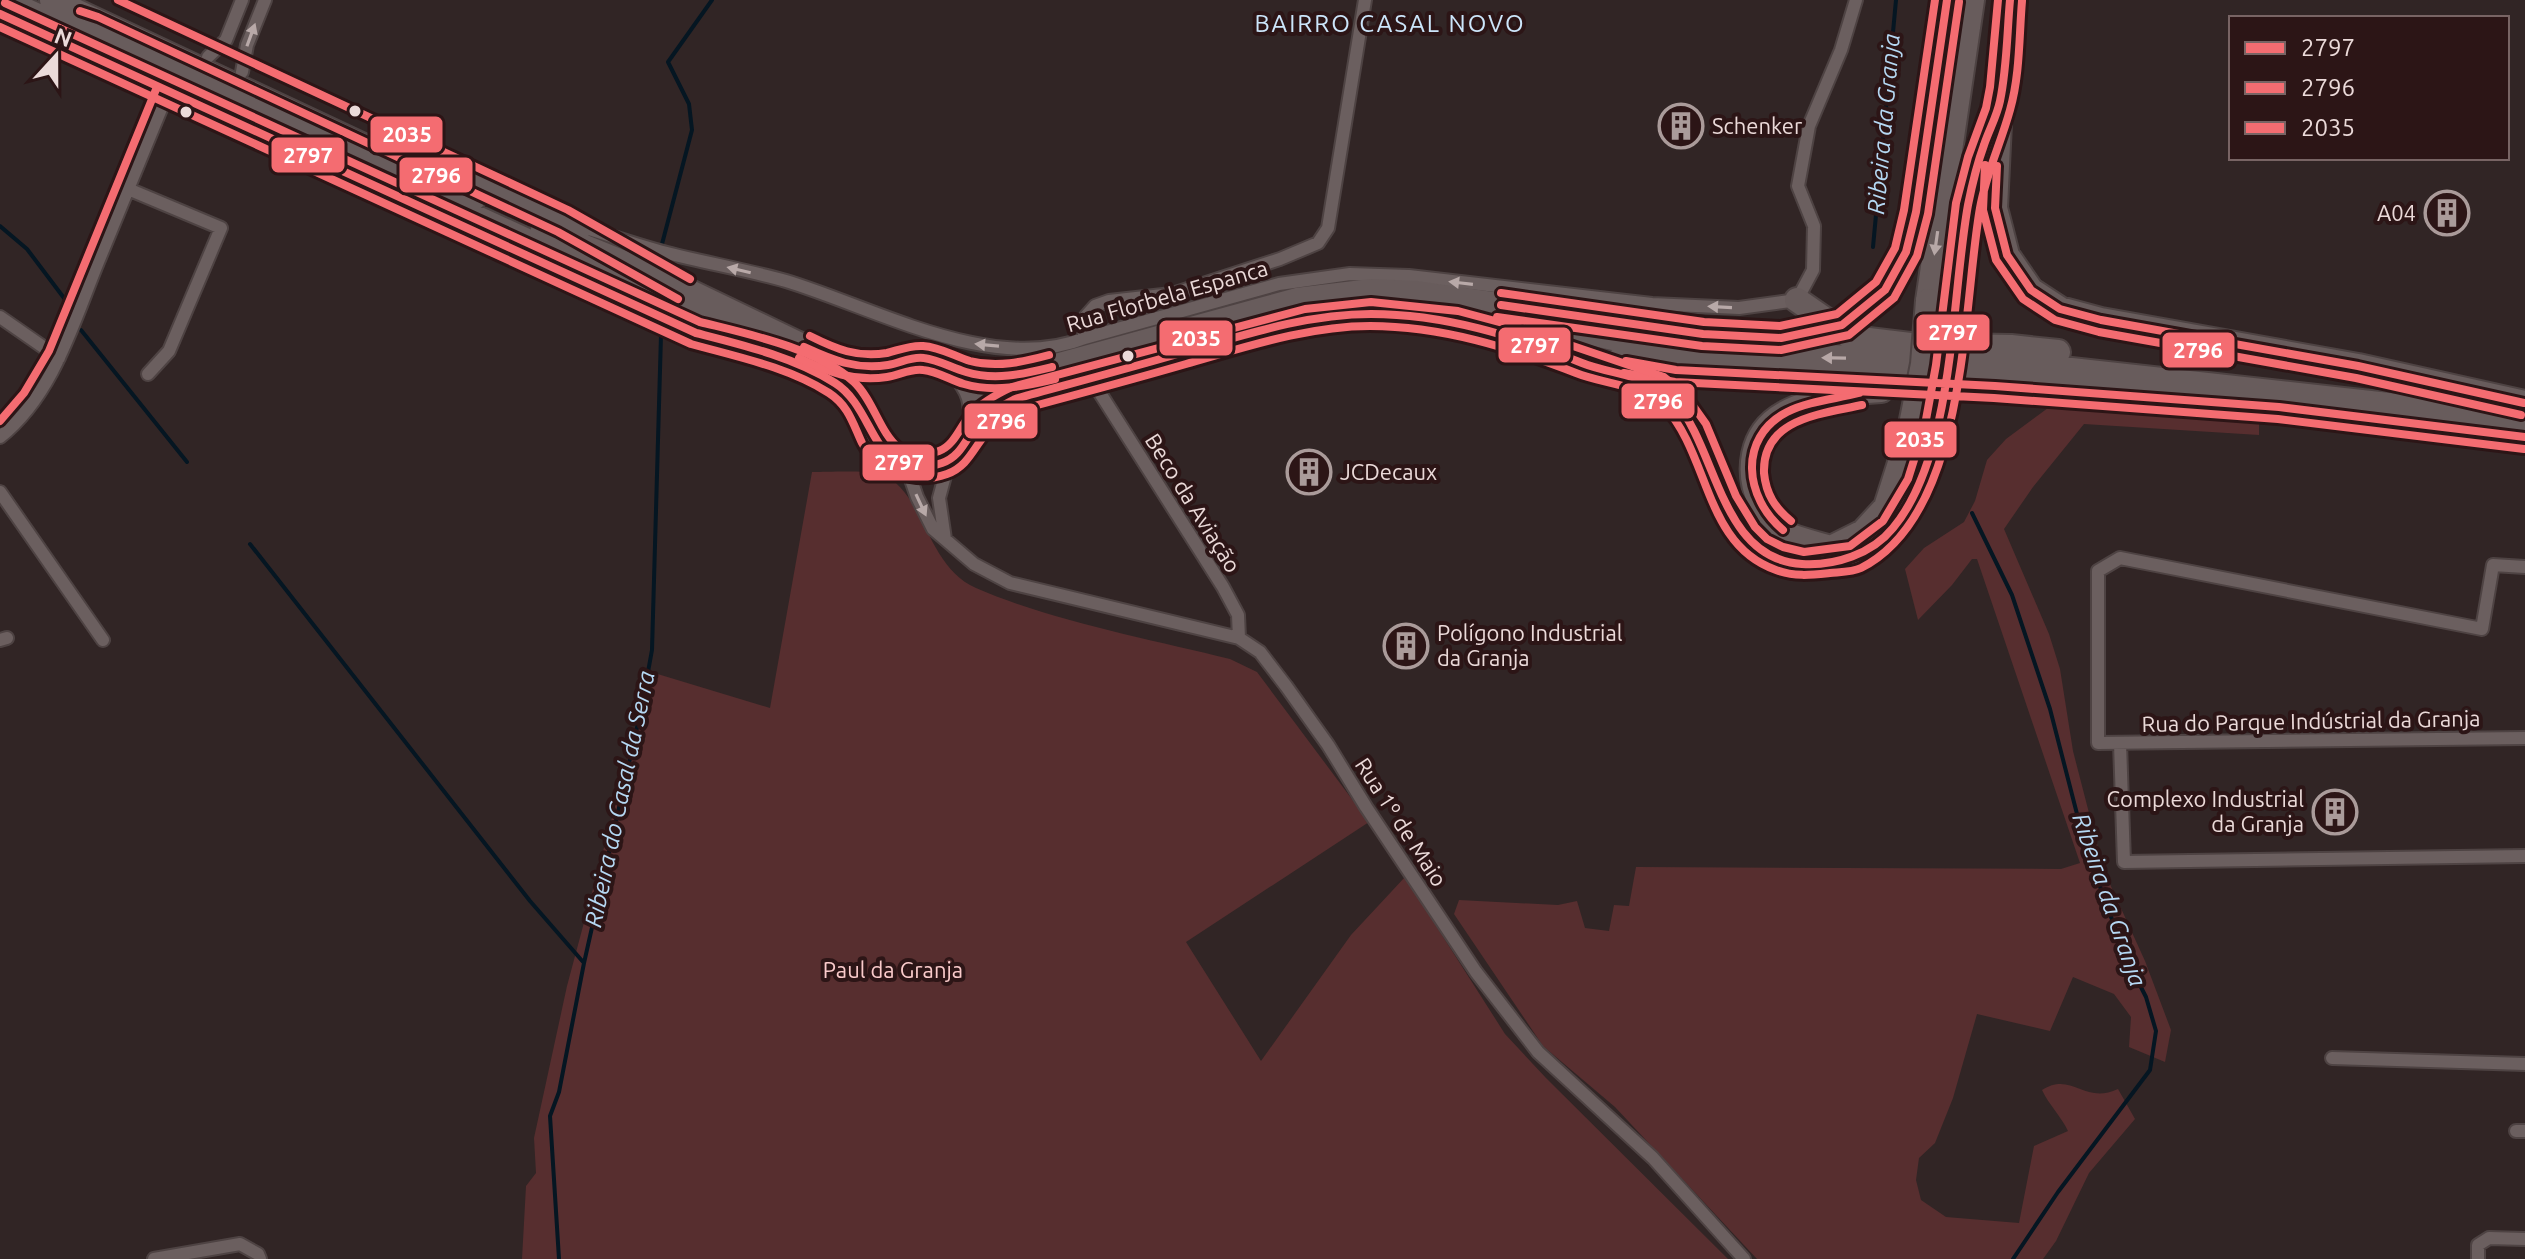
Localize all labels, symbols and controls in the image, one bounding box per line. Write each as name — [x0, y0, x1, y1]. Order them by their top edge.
district label: BAIRRO CASAL NOVO — [1254, 10, 1526, 37]
north arrow — [16, 16, 96, 96]
legend — [2229, 16, 2509, 160]
text: N — [51, 22, 75, 51]
one-way arrow — [245, 23, 258, 47]
water label: Ribeira da Granja — [1862, 32, 1905, 215]
text: 2797 — [2301, 34, 2355, 61]
text: 2796 — [2301, 74, 2355, 101]
building icon: Schenker — [1657, 102, 1705, 150]
unlabelled marker — [347, 103, 363, 119]
unlabelled marker — [178, 104, 194, 120]
place label: Schenker — [1712, 113, 1803, 138]
text: 2035 — [2301, 114, 2355, 141]
line badge: 2035 — [369, 115, 444, 154]
text: 2035 — [382, 121, 432, 146]
line badge: 2797 — [270, 136, 346, 174]
text: 2797 — [283, 142, 333, 167]
line badge: 2796 — [398, 156, 474, 194]
text: 2796 — [411, 162, 461, 187]
building icon: A04 — [2423, 189, 2471, 237]
place label: A04 — [2377, 200, 2416, 225]
one-way arrow — [1929, 231, 1942, 256]
street label: Rua Florbela Espanca — [1063, 255, 1270, 336]
one-way arrow — [726, 263, 751, 276]
one-way arrow — [1448, 276, 1473, 289]
one-way arrow — [1707, 300, 1732, 313]
line badge: 2797 — [1915, 313, 1991, 352]
line badge: 2035 — [1158, 319, 1234, 357]
text: 2797 — [1928, 319, 1978, 344]
text: 2035 — [1171, 325, 1221, 350]
line badge: 2797 — [1497, 326, 1572, 364]
line badge: 2796 — [2161, 331, 2236, 369]
text: 2797 — [1510, 332, 1560, 357]
text: 2796 — [2173, 337, 2223, 362]
one-way arrow — [974, 339, 999, 352]
unlabelled marker — [1120, 348, 1136, 364]
one-way arrow — [1821, 352, 1846, 364]
line badge: 2796 — [1620, 382, 1696, 420]
text: 2796 — [1633, 388, 1683, 413]
line badge: 2796 — [963, 402, 1039, 440]
text: 2796 — [976, 408, 1026, 433]
line badge: 2035 — [1883, 420, 1958, 459]
text: 2035 — [1895, 426, 1945, 451]
street label: Beco da Aviação — [1141, 429, 1246, 577]
line badge: 2797 — [861, 443, 936, 482]
building icon: JCDecaux — [1285, 448, 1333, 496]
text: 2797 — [874, 449, 924, 474]
place label: JCDecaux — [1340, 459, 1437, 484]
one-way arrow — [914, 493, 928, 517]
place label: Polígono Industrial da Granja — [1437, 620, 1623, 670]
building icon: Polígono Industrial da Granja — [1382, 622, 1430, 670]
water label: Ribeira do Casal da Serra — [579, 668, 660, 930]
street label: Rua do Parque Indústrial da Granja — [2141, 705, 2481, 736]
street label: Rua 1º de Maio — [1351, 753, 1452, 891]
place label: Complexo Industrial da Granja — [2107, 786, 2304, 836]
building icon: Complexo Industrial da Granja — [2311, 788, 2359, 836]
water label: Ribeira da Granja — [2067, 810, 2152, 990]
park label: Paul da Granja — [823, 957, 963, 982]

